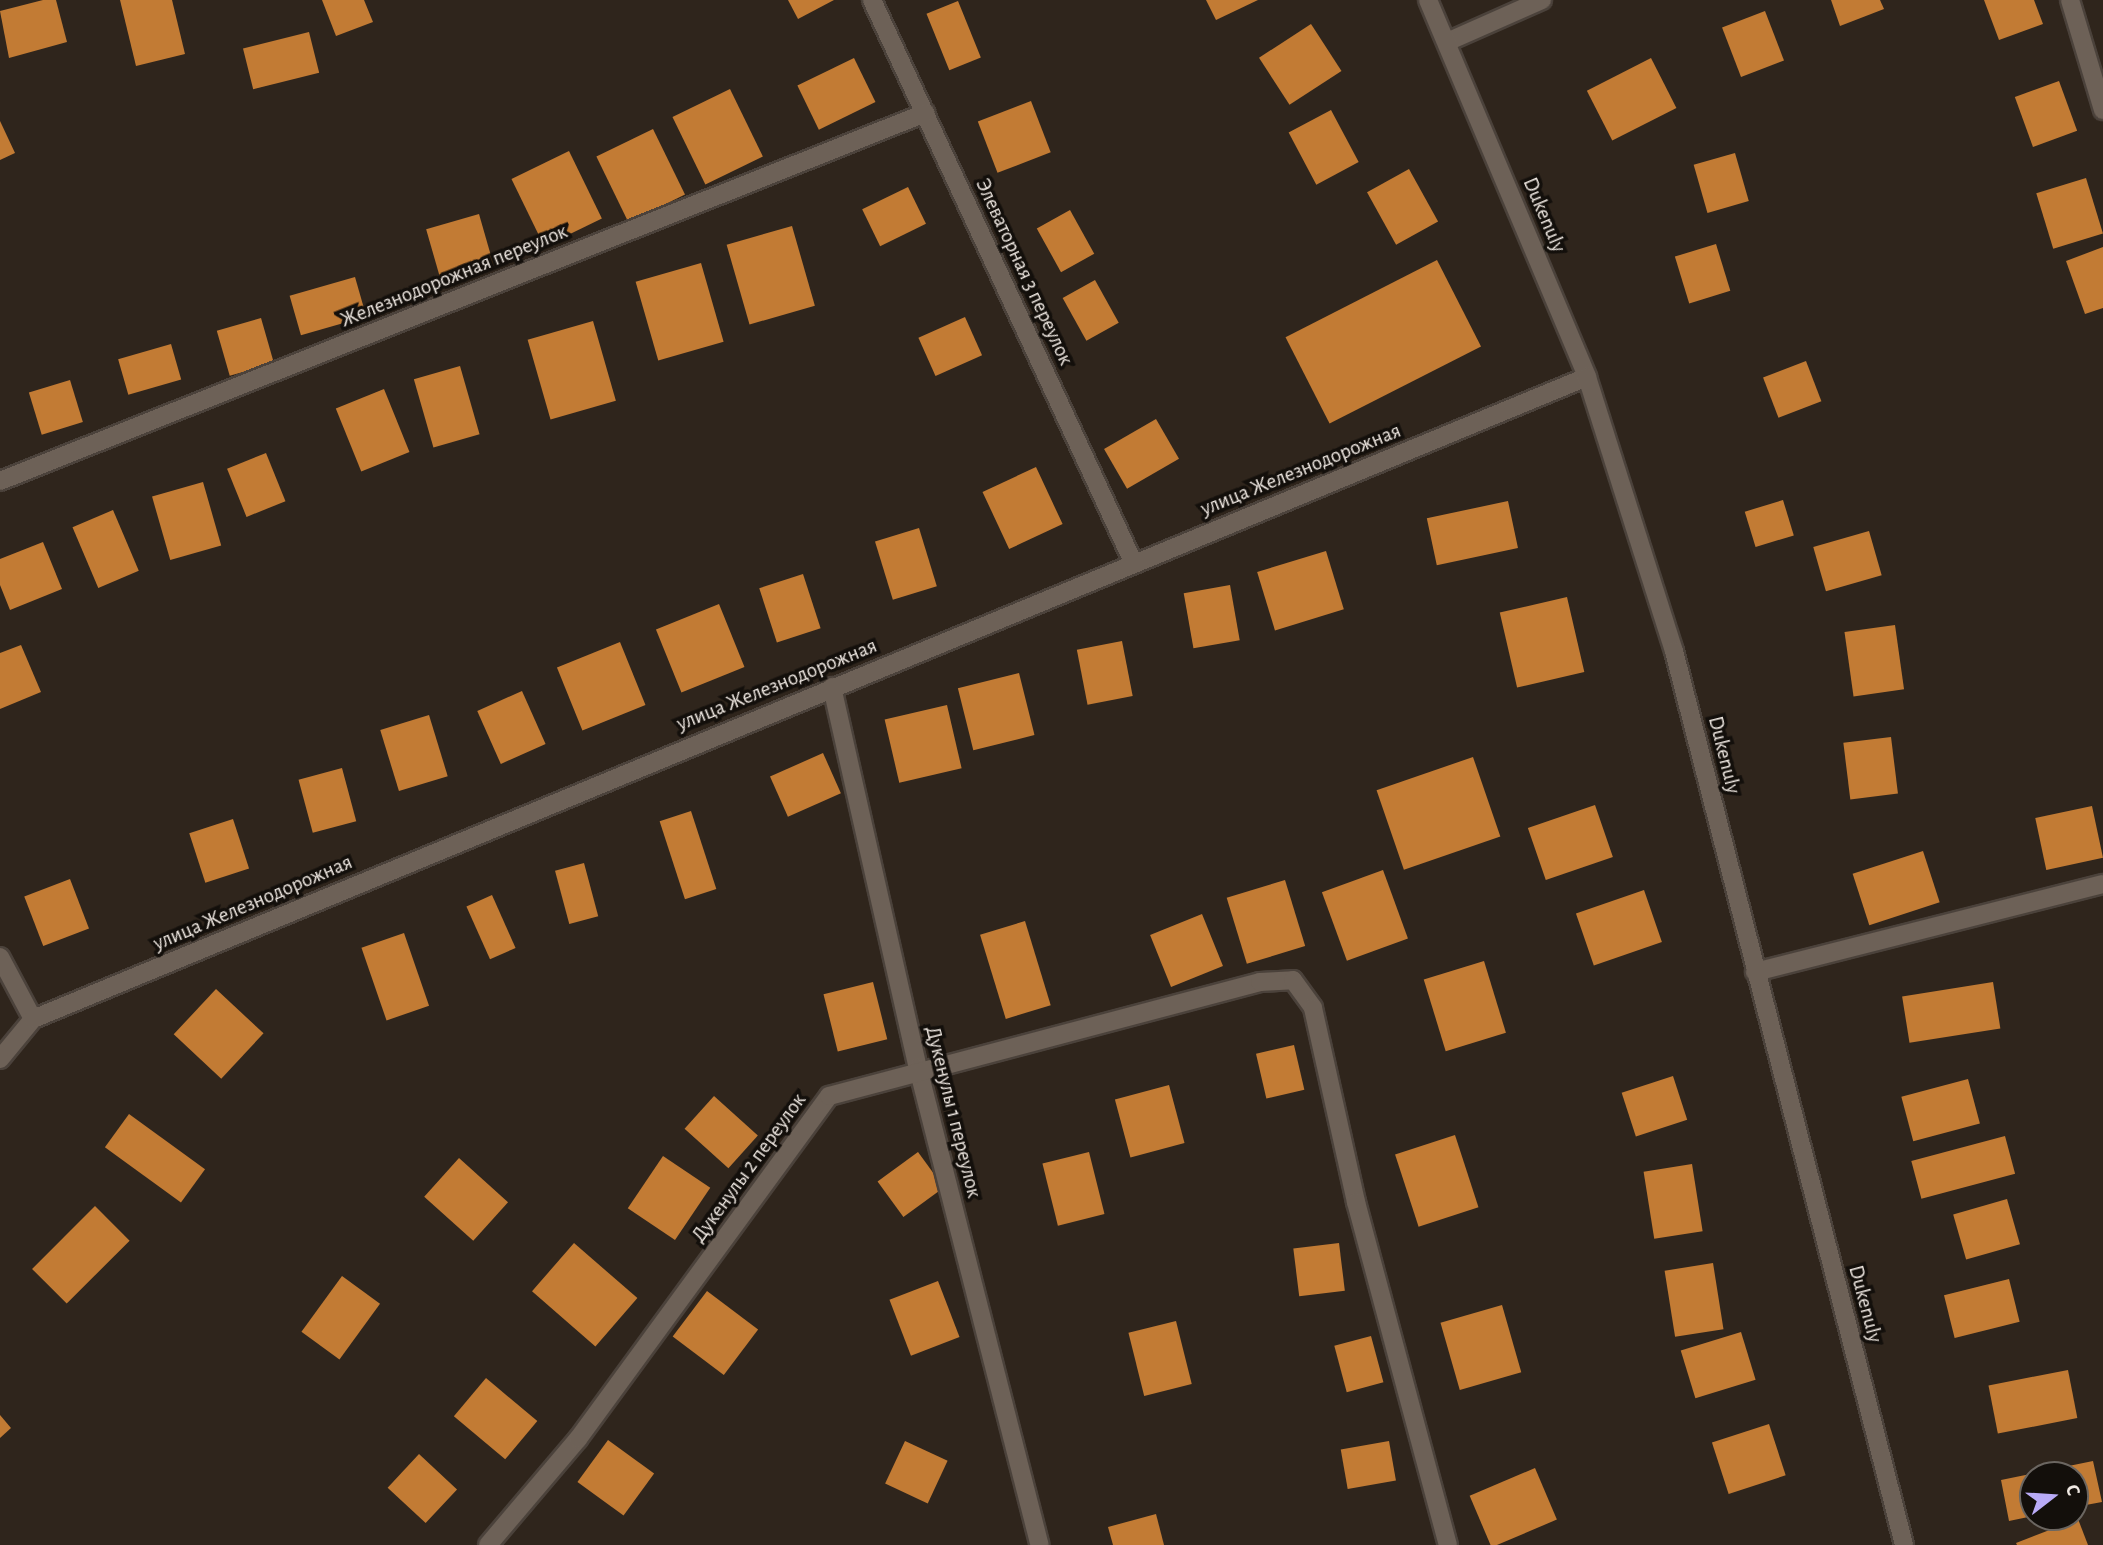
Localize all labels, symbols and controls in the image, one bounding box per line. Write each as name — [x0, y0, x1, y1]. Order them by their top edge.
street label: Dukenuly — [1517, 174, 1571, 256]
street label: Элеваторная 3 переулок — [970, 175, 1078, 369]
street label: Железнодорожная переулок — [337, 219, 571, 333]
street label: улица Железнодорожная — [1197, 418, 1405, 522]
street label: улица Железнодорожная — [673, 633, 881, 737]
street label: Dukenuly — [1702, 714, 1746, 796]
street label: улица Железнодорожная — [150, 850, 356, 956]
street label: Дукенулы 1 переулок — [919, 1024, 987, 1200]
street label: Дукенулы 2 переулок — [686, 1088, 812, 1248]
street label: Dukenuly — [1843, 1263, 1887, 1345]
north arrow — [2019, 1461, 2089, 1531]
text: С — [2062, 1482, 2083, 1498]

